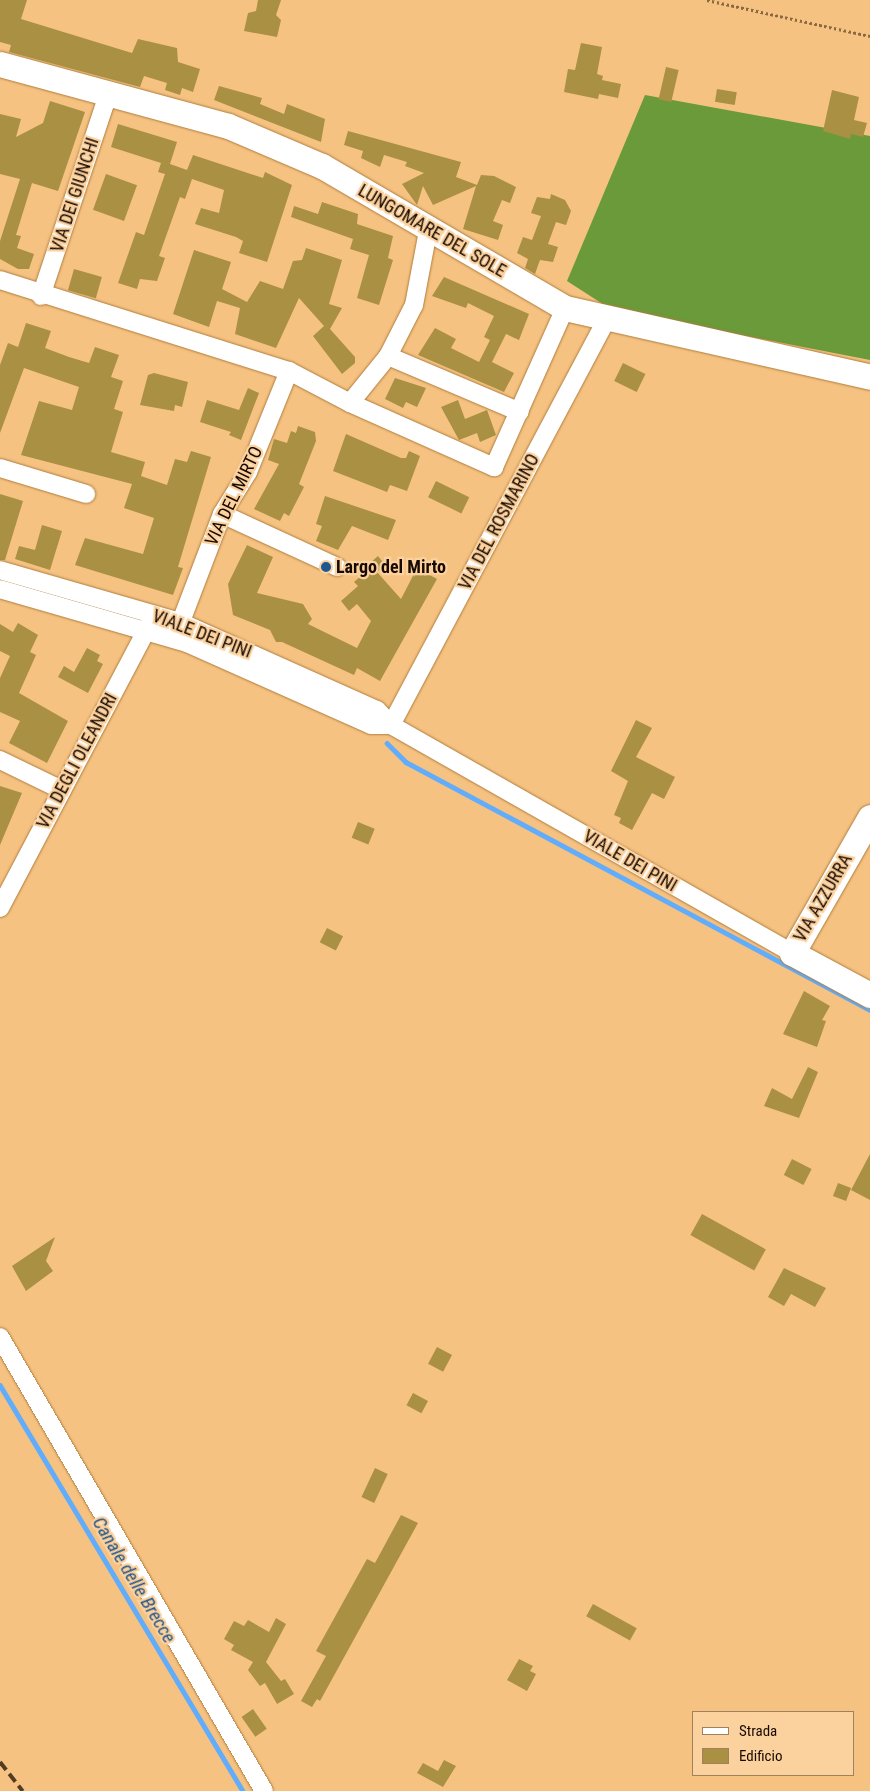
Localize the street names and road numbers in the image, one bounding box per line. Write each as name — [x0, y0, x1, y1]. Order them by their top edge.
street label: VIA DEI GIUNCHI — [46, 135, 104, 255]
street label: LUNGOMARE DEL SOLE — [354, 180, 510, 282]
street label: VIA DEL MIRTO — [201, 443, 267, 549]
street label: VIA DEL ROSMARINO — [454, 450, 544, 594]
street label: VIALE DEI PINI — [149, 605, 255, 663]
street label: VIA DEGLI OLEANDRI — [32, 689, 122, 833]
street label: VIALE DEI PINI — [579, 825, 681, 897]
street label: VIA AZZURRA — [789, 850, 857, 946]

